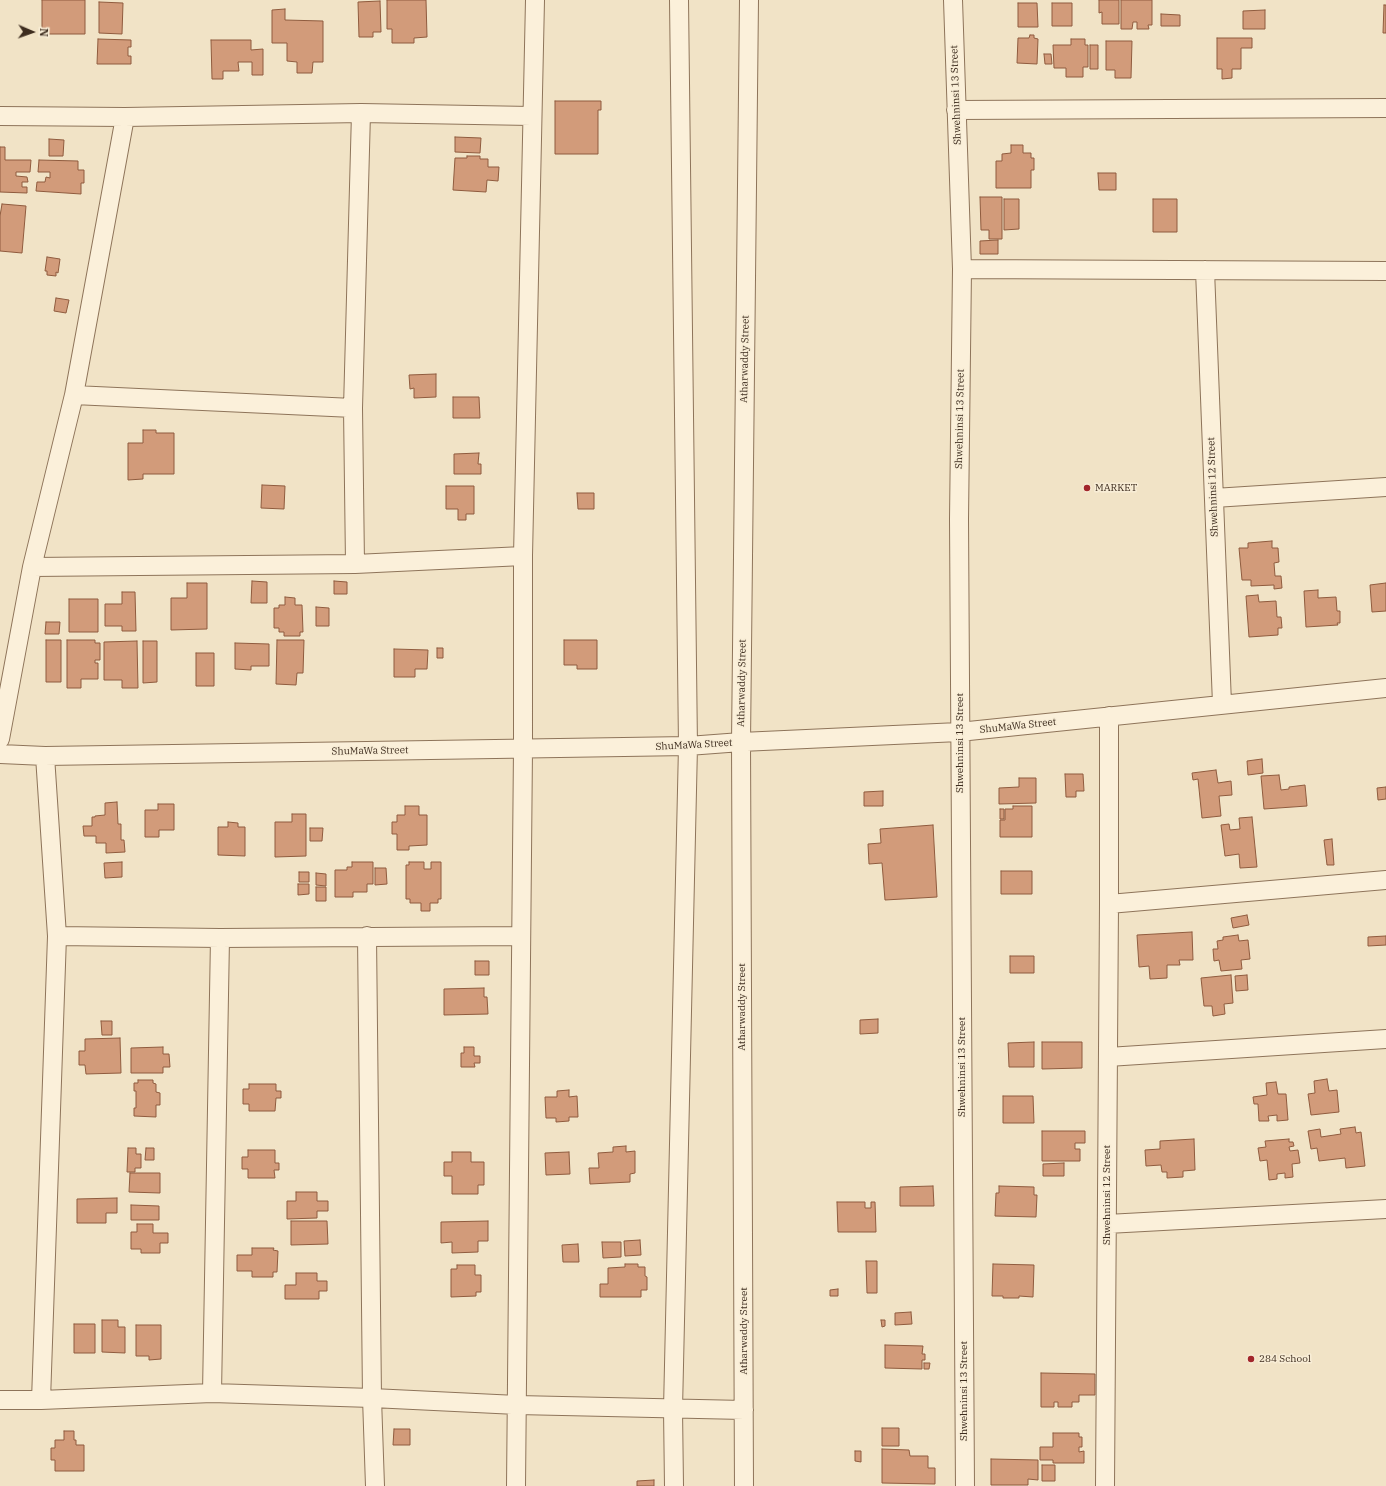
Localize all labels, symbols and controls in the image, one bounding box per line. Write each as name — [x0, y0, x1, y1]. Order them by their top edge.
north arrow — [12, 12, 52, 52]
text: N — [37, 28, 51, 37]
street label: Shwehninsi 13 Street — [948, 45, 964, 145]
street label: Atharwaddy Street — [738, 315, 752, 403]
street label: Shwehninsi 13 Street — [953, 369, 967, 469]
street label: Shwehninsi 12 Street — [1205, 437, 1221, 537]
place label: MARKET — [1095, 482, 1137, 494]
marker: MARKET — [1082, 483, 1092, 493]
street label: Atharwaddy Street — [735, 639, 749, 727]
street label: Shwehninsi 13 Street — [954, 693, 966, 793]
street label: ShuMaWa Street — [979, 716, 1057, 736]
street label: ShuMaWa Street — [655, 737, 733, 753]
street label: ShuMaWa Street — [331, 744, 409, 758]
street label: Atharwaddy Street — [736, 963, 748, 1051]
street label: Shwehninsi 13 Street — [956, 1017, 968, 1117]
street label: Shwehninsi 12 Street — [1101, 1145, 1113, 1245]
street label: Atharwaddy Street — [738, 1287, 750, 1375]
street label: Shwehninsi 13 Street — [958, 1341, 970, 1441]
place label: 284 School — [1259, 1353, 1311, 1365]
marker: 284 School — [1246, 1354, 1256, 1364]

